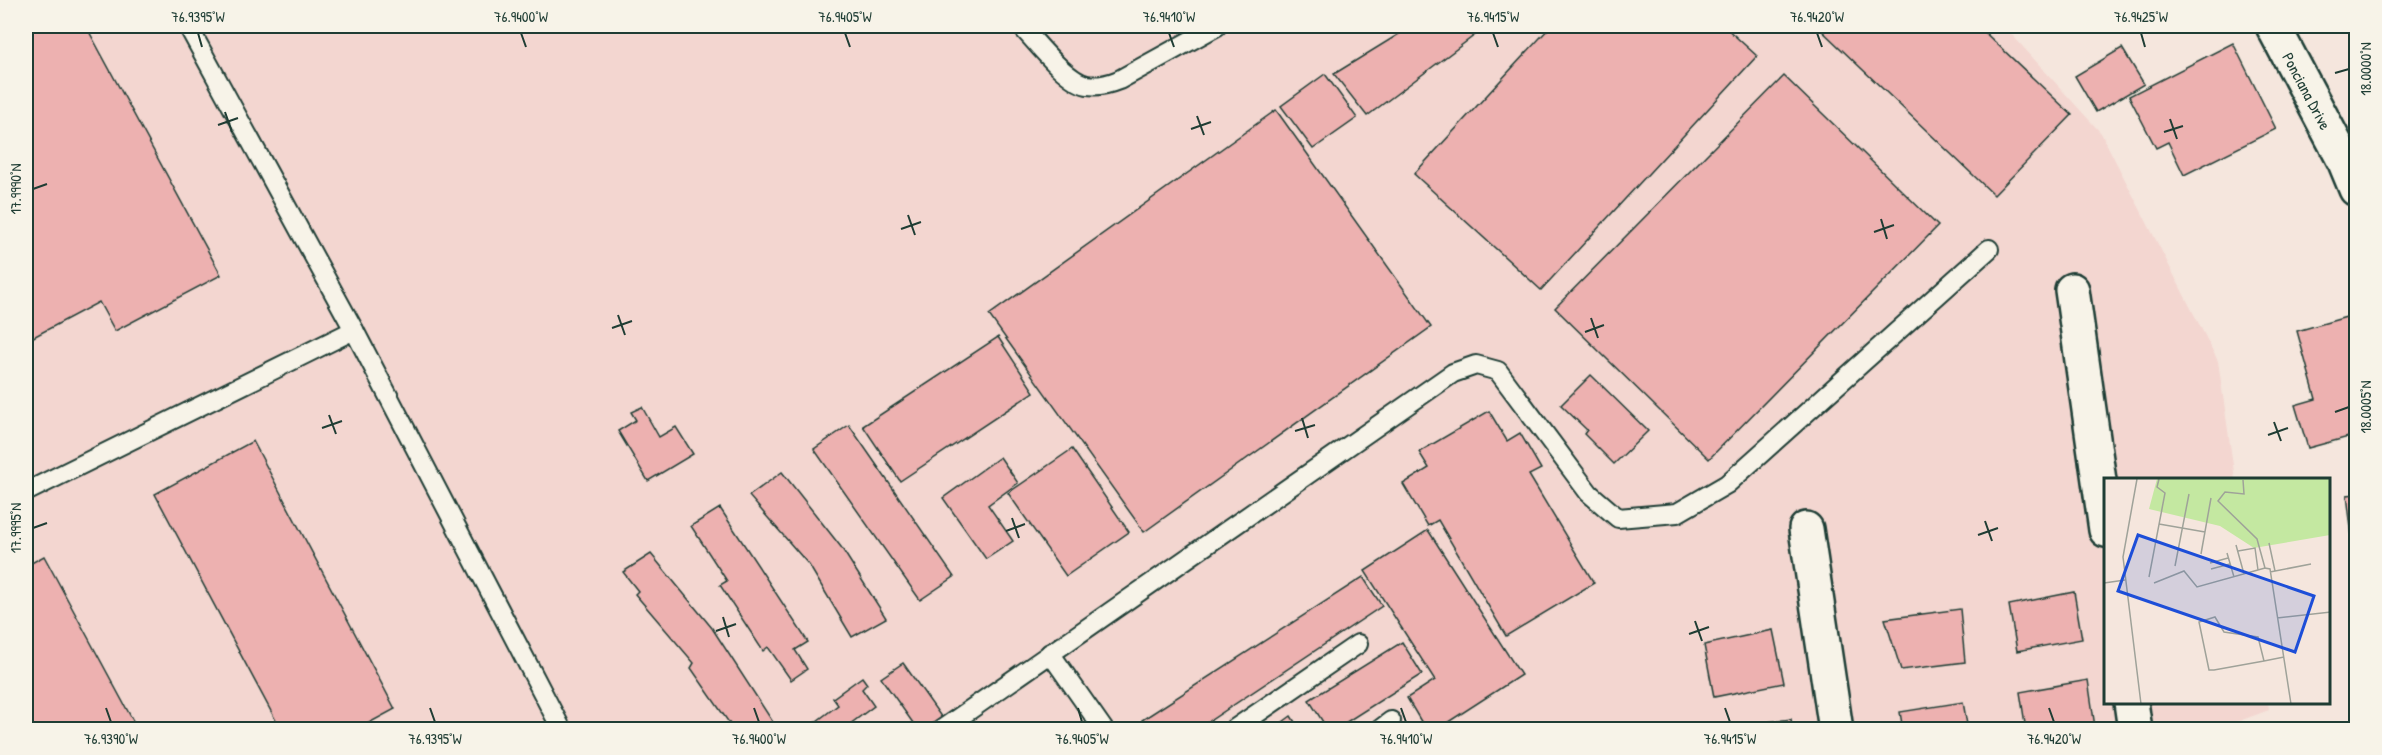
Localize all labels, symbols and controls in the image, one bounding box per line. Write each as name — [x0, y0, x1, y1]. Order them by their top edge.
text: 76.9395°W — [171, 6, 225, 27]
text: 76.9400°W — [494, 6, 549, 27]
text: 76.9405°W — [818, 6, 873, 27]
text: 76.9410°W — [1143, 6, 1196, 27]
text: 76.9415°W — [1467, 6, 1520, 27]
text: 76.9420°W — [1790, 6, 1845, 27]
text: 76.9425°W — [2114, 6, 2169, 27]
text: 18.0000°N — [2355, 42, 2376, 96]
street label: Ponciana Drive — [2277, 48, 2337, 134]
text: 17.9990°N — [5, 164, 26, 214]
text: 18.0005°N — [2355, 380, 2376, 434]
inset map — [2104, 478, 2331, 704]
text: 17.9995°N — [5, 503, 26, 553]
text: 76.9390°W — [84, 728, 139, 749]
text: 76.9395°W — [408, 728, 462, 749]
text: 76.9400°W — [732, 728, 787, 749]
text: 76.9405°W — [1055, 728, 1110, 749]
text: 76.9410°W — [1380, 728, 1433, 749]
text: 76.9415°W — [1704, 728, 1757, 749]
text: 76.9420°W — [2027, 728, 2082, 749]

